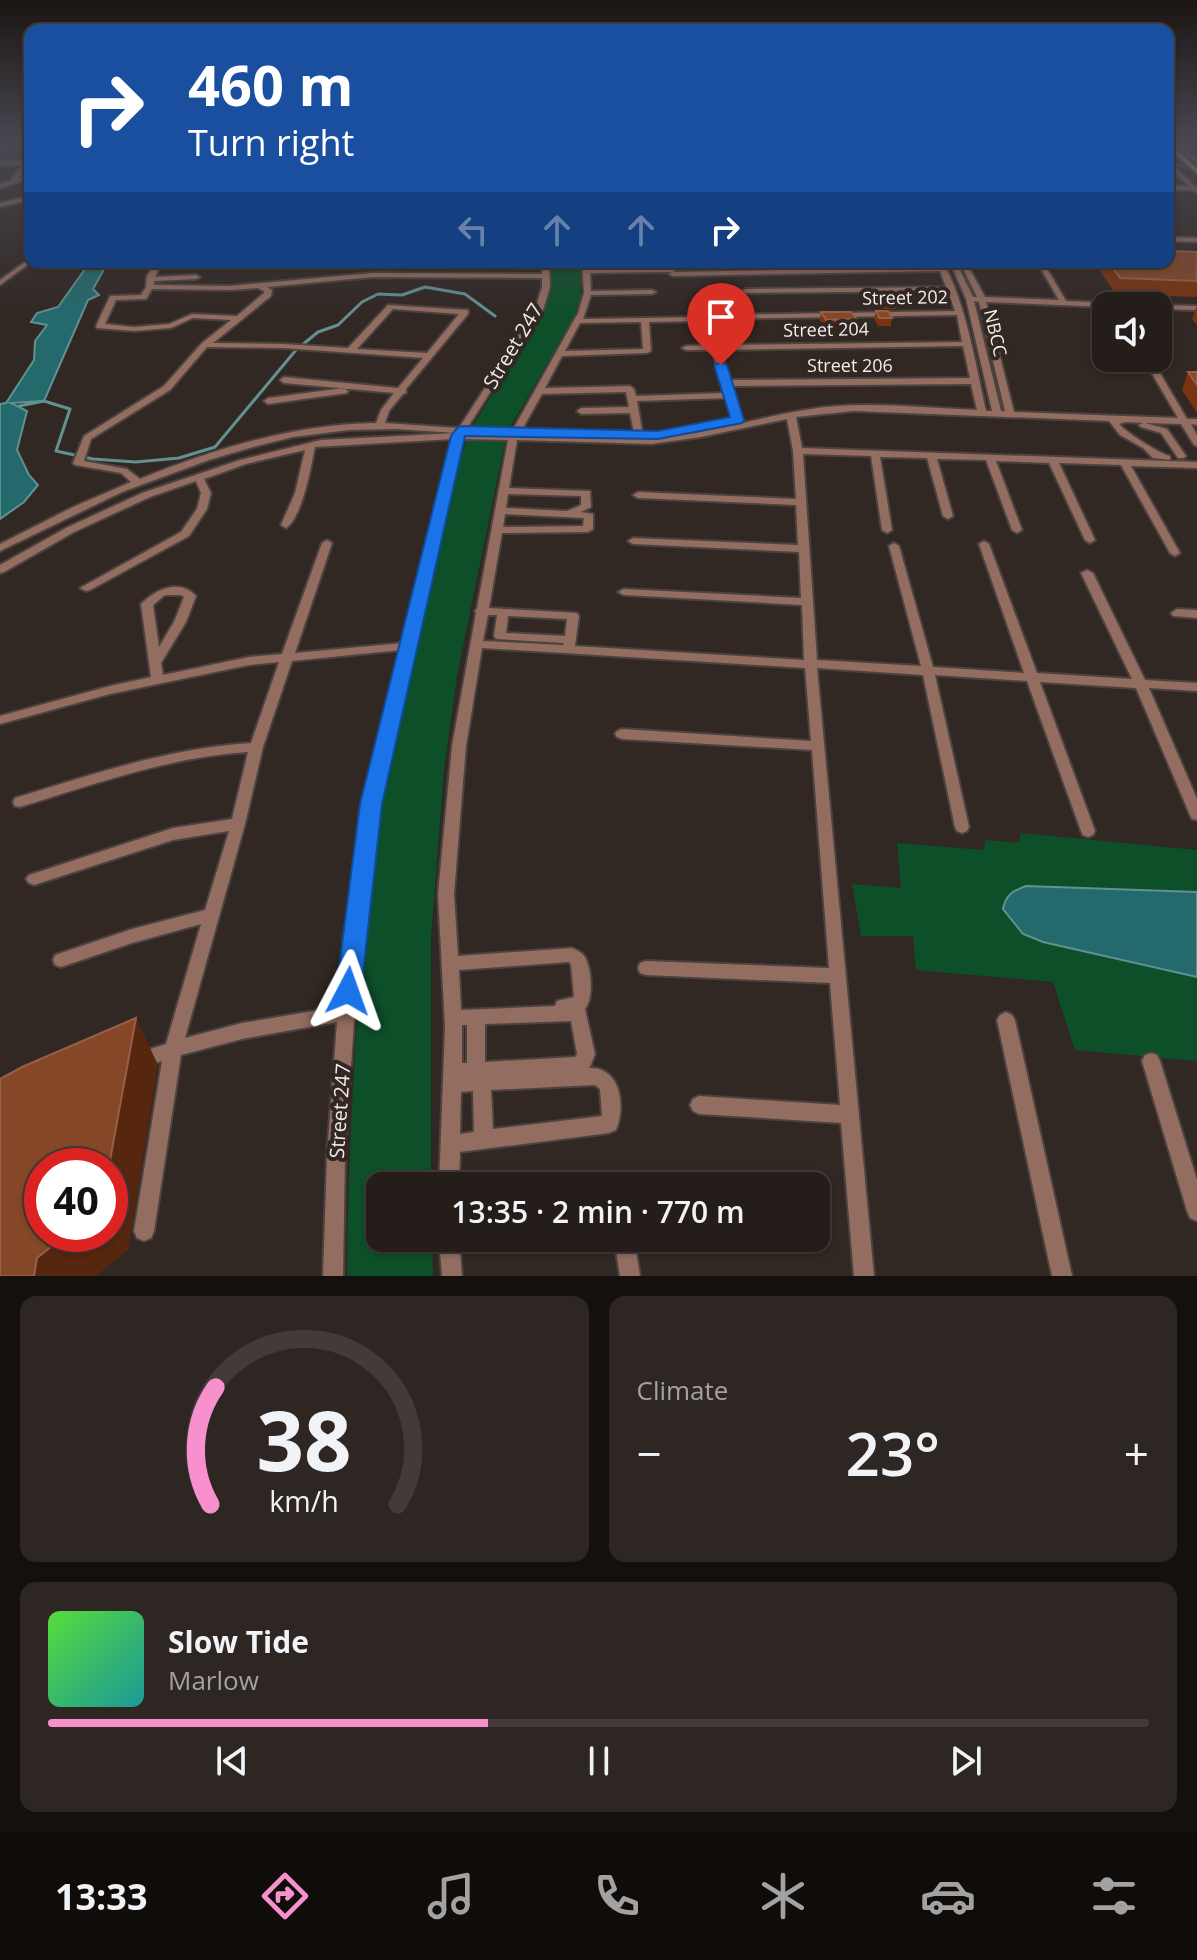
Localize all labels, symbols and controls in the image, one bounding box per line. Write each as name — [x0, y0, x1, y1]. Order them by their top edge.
text: 460 m — [188, 46, 354, 122]
icon: right — [56, 56, 160, 160]
text: Turn right — [188, 118, 354, 167]
icon: left — [451, 208, 495, 252]
icon: ahead — [535, 208, 579, 252]
icon: ahead — [619, 208, 663, 252]
icon: right — [703, 208, 747, 252]
pin — [687, 283, 755, 365]
street label: Street 202 — [862, 284, 948, 310]
map controls — [1092, 292, 1172, 372]
button: sound — [1092, 292, 1172, 372]
icon: arrive — [699, 295, 743, 339]
street label: Street 247 — [476, 298, 549, 394]
street label: NBCC — [979, 307, 1013, 359]
street label: Street 204 — [783, 316, 869, 342]
street label: Street 206 — [807, 353, 893, 377]
position arrow — [306, 949, 390, 1033]
street label: Street 247 — [323, 1062, 356, 1159]
speed limit sign: 40 — [24, 1148, 128, 1252]
text: 13:35 · 2 min · 770 m — [451, 1191, 745, 1232]
text: Climate — [637, 1372, 728, 1408]
text: 38 — [257, 1382, 352, 1495]
text: 23° — [846, 1412, 940, 1494]
text: − — [637, 1423, 662, 1483]
text: + — [1124, 1423, 1149, 1483]
text: km/h — [270, 1481, 339, 1520]
text: Slow Tide — [168, 1621, 309, 1662]
text: Marlow — [168, 1662, 259, 1698]
icon: previous — [210, 1739, 254, 1783]
icon: pause — [577, 1739, 621, 1783]
icon: next — [944, 1739, 988, 1783]
icon: directions — [257, 1868, 313, 1924]
icon: music — [423, 1868, 479, 1924]
icon: phone — [589, 1868, 645, 1924]
icon: climate — [755, 1868, 811, 1924]
icon: car — [920, 1868, 976, 1924]
icon: filters — [1086, 1868, 1142, 1924]
text: 13:33 — [55, 1872, 147, 1921]

